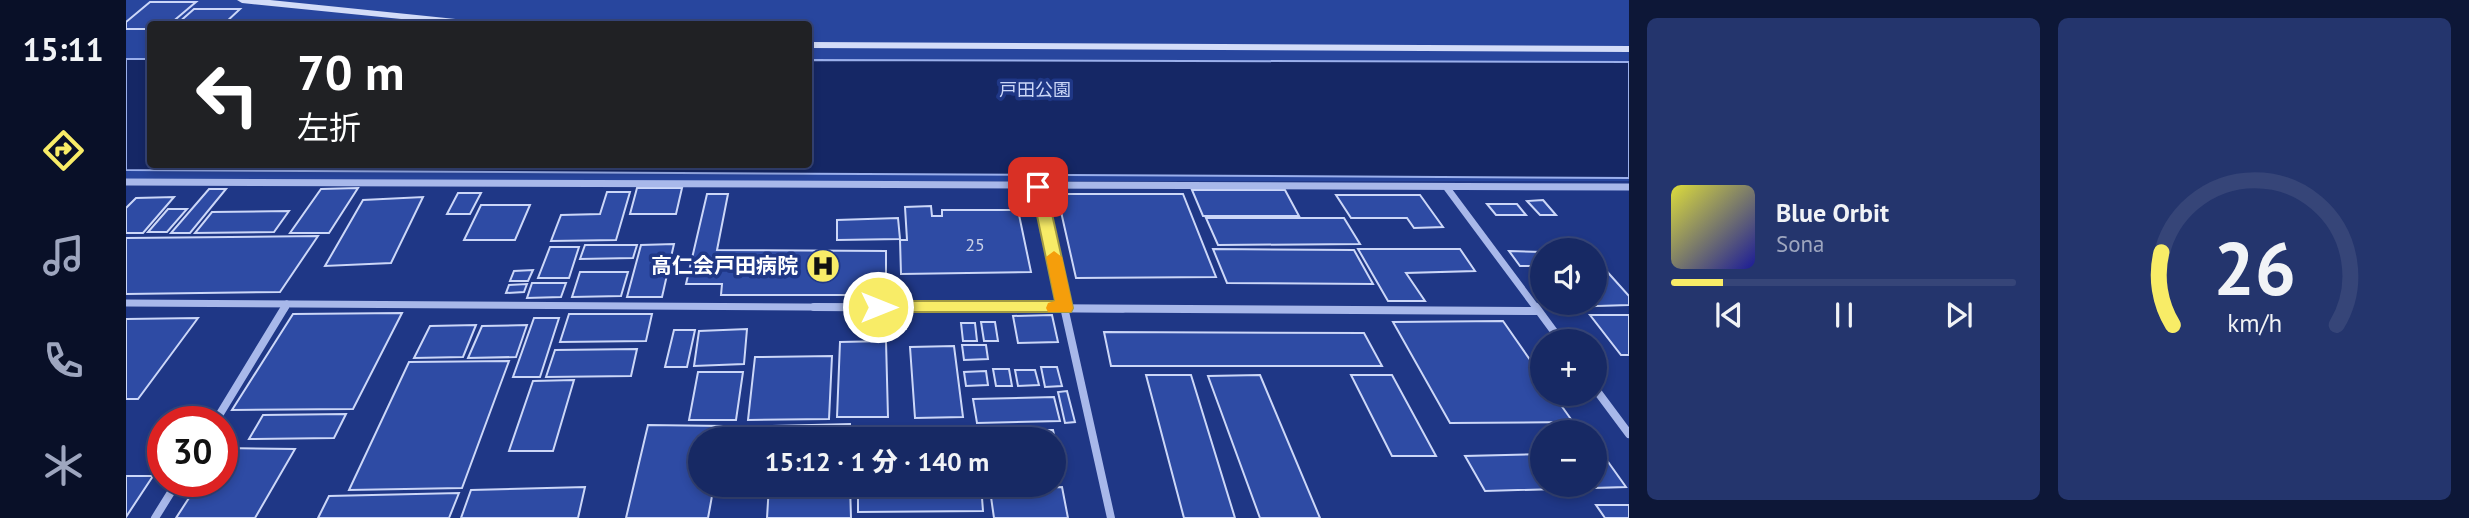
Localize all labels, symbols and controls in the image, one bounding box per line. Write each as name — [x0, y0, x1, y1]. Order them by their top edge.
text: 15:11 — [22, 28, 104, 70]
text: 70 m — [297, 40, 404, 104]
icon: left — [182, 49, 273, 140]
park label: 戸田公園 — [999, 78, 1071, 101]
text: 左折 — [297, 106, 361, 148]
icon: directions — [39, 126, 88, 175]
pin — [1008, 157, 1068, 217]
icon: arrive — [1019, 168, 1057, 206]
text: Blue Orbit — [1776, 196, 1889, 229]
text: 26 — [2213, 221, 2296, 315]
text: Sona — [1776, 229, 1825, 258]
icon: music — [39, 231, 88, 280]
house number: 25 — [965, 233, 985, 256]
map controls — [1530, 238, 1607, 497]
button: sound — [1530, 238, 1607, 315]
hospital icon: 高仁会戸田病院 — [804, 247, 842, 285]
place label: 高仁会戸田病院 — [651, 252, 798, 279]
position arrow — [841, 270, 915, 344]
icon: previous — [1710, 296, 1748, 334]
icon: pause — [1825, 296, 1863, 334]
icon: next — [1940, 296, 1978, 334]
text: km/h — [2227, 307, 2282, 339]
button: + — [1530, 329, 1607, 406]
icon: phone — [39, 336, 88, 385]
speed limit sign: 30 — [147, 406, 238, 497]
button: − — [1530, 420, 1607, 497]
icon: climate — [39, 441, 88, 490]
text: 15:12 · 1 分 · 140 m — [765, 445, 989, 478]

